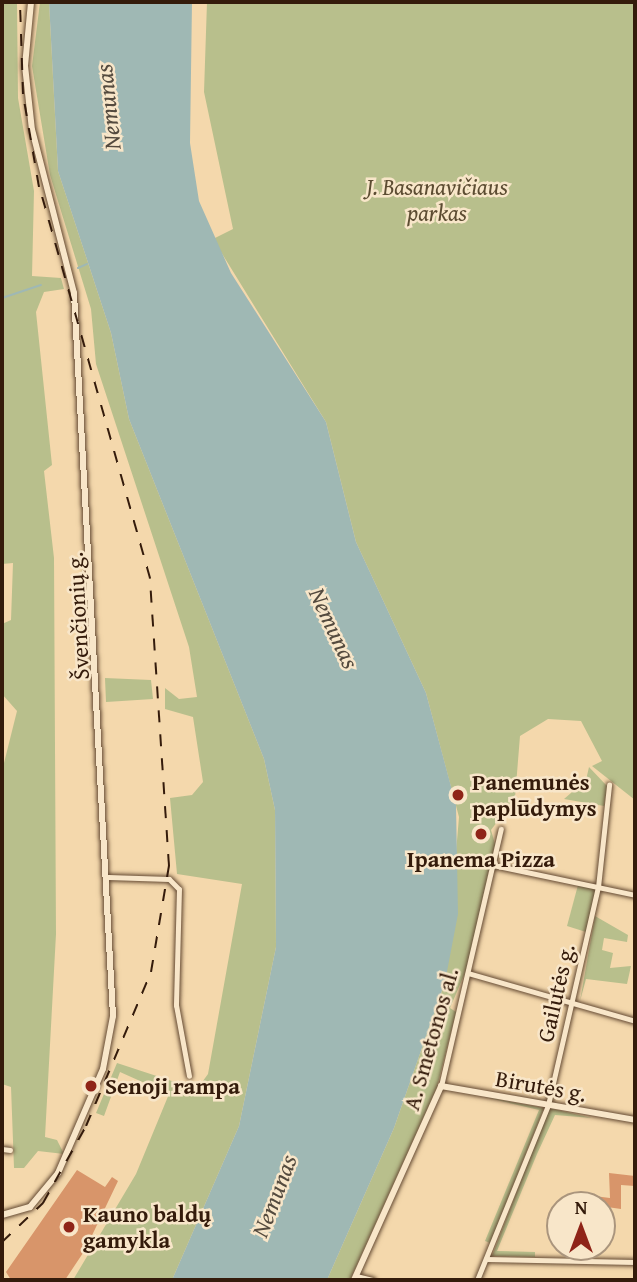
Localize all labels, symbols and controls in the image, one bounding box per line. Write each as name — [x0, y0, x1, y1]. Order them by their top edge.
water label: Nemunas — [89, 63, 127, 151]
park label: J. Basanavičiaus parkas — [366, 173, 508, 227]
street label: Švenčionių g. — [61, 551, 95, 681]
water label: Nemunas — [303, 583, 365, 673]
place label: Panemunės paplūdymys — [472, 768, 597, 822]
marker: Panemunės paplūdymys — [450, 787, 466, 803]
marker: Ipanema Pizza — [473, 826, 489, 842]
place label: Ipanema Pizza — [407, 845, 555, 873]
street label: Gailutės g. — [531, 941, 581, 1045]
street label: A. Smetonos al. — [397, 965, 465, 1113]
street label: Birutės g. — [494, 1064, 588, 1108]
place label: Senoji rampa — [105, 1072, 240, 1100]
marker: Senoji rampa — [83, 1078, 99, 1094]
water label: Nemunas — [245, 1151, 303, 1241]
north arrow — [546, 1191, 616, 1261]
text: N — [575, 1193, 587, 1221]
place label: Kauno baldų gamykla — [83, 1200, 211, 1254]
marker: Kauno baldų gamykla — [61, 1219, 77, 1235]

